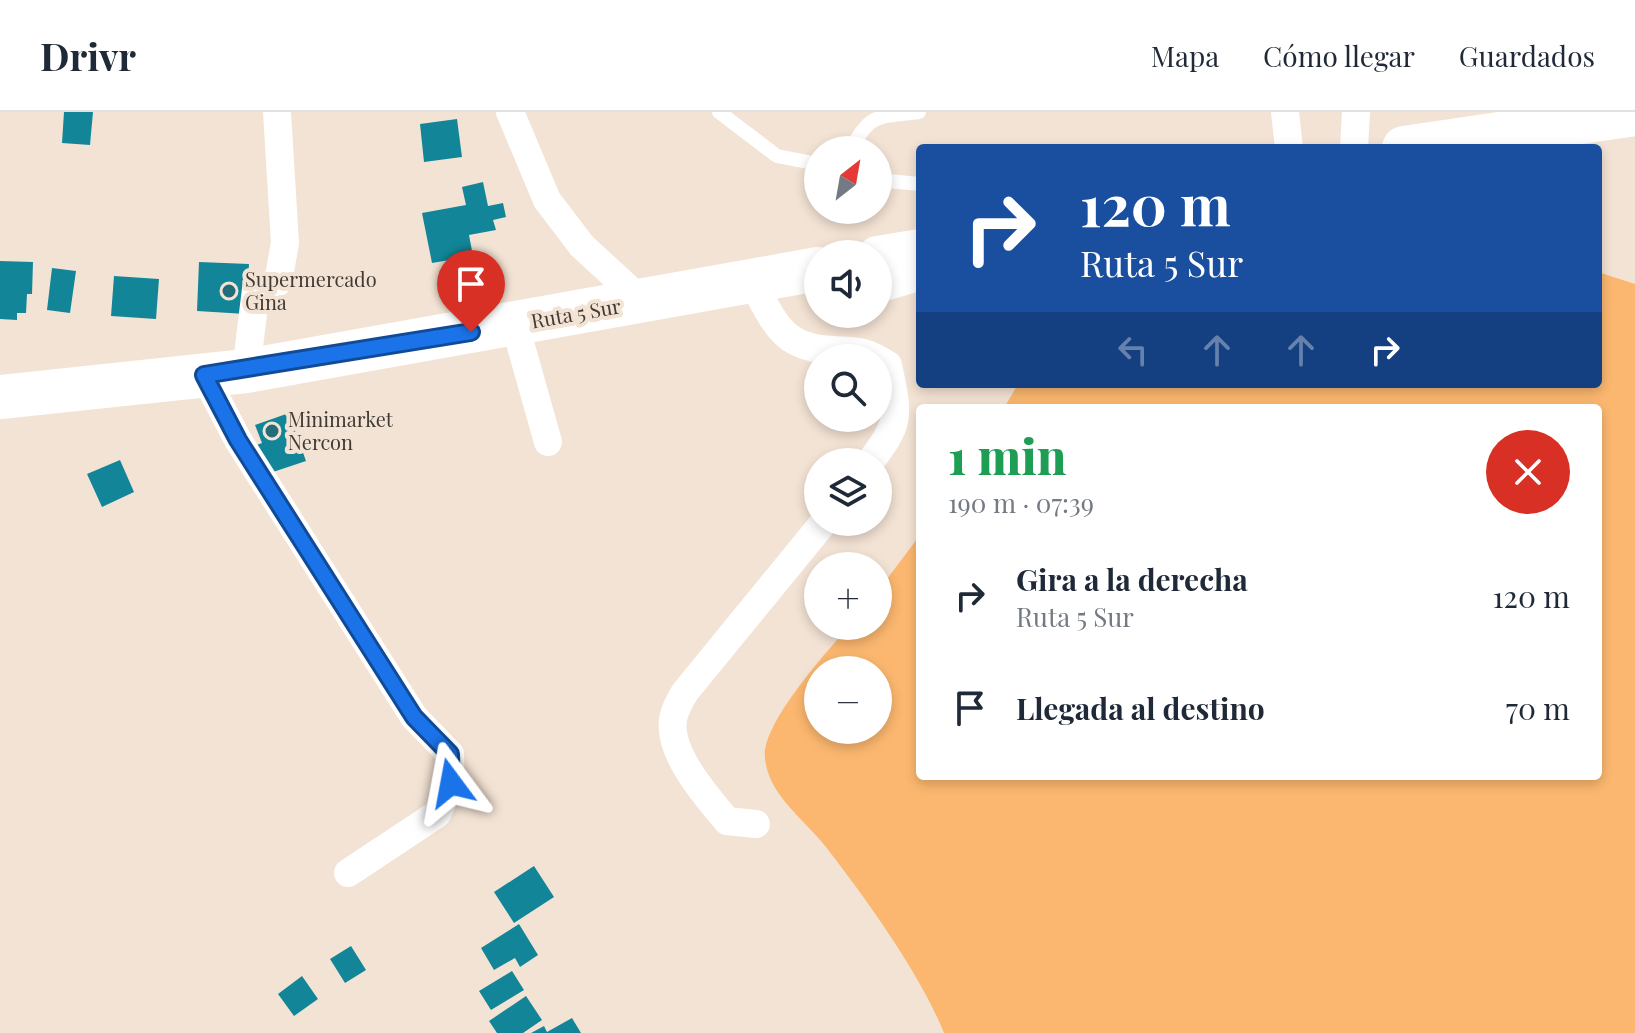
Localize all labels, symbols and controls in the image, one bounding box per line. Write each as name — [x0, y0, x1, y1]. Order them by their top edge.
text: Drivr — [40, 30, 136, 81]
text: Mapa — [1151, 37, 1219, 74]
text: Cómo llegar — [1263, 37, 1415, 74]
text: Guardados — [1459, 37, 1595, 74]
north arrow — [804, 136, 892, 224]
map controls — [804, 136, 892, 744]
text: 120 m — [1080, 166, 1231, 241]
icon: right — [948, 176, 1052, 280]
text: Ruta 5 Sur — [1080, 238, 1243, 286]
button: sound — [804, 240, 892, 328]
pin — [437, 250, 505, 332]
icon: arrive — [449, 262, 493, 306]
place label: Supermercado Gina — [245, 265, 377, 315]
marker: Supermercado Gina — [220, 282, 238, 300]
street label: Ruta 5 Sur — [529, 291, 623, 334]
icon: left — [1111, 328, 1155, 372]
icon: ahead — [1195, 328, 1239, 372]
icon: ahead — [1279, 328, 1323, 372]
icon: right — [1363, 328, 1407, 372]
button: search — [804, 344, 892, 432]
place label: Minimarket Nercon — [288, 405, 394, 455]
marker: Minimarket Nercon — [263, 422, 281, 440]
text: 1 min — [948, 423, 1066, 487]
button: close — [1486, 430, 1570, 514]
button: layers — [804, 448, 892, 536]
text: 190 m · 07:39 — [948, 485, 1094, 520]
button: + — [804, 552, 892, 640]
text: Gira a la derecha — [1016, 559, 1248, 599]
icon: right — [948, 574, 992, 618]
text: 120 m — [1492, 576, 1570, 616]
text: Ruta 5 Sur — [1016, 599, 1134, 634]
button: − — [804, 656, 892, 744]
icon: arrive — [948, 686, 992, 730]
text: Llegada al destino — [1016, 688, 1265, 728]
text: 70 m — [1506, 688, 1570, 728]
position arrow — [409, 741, 493, 825]

